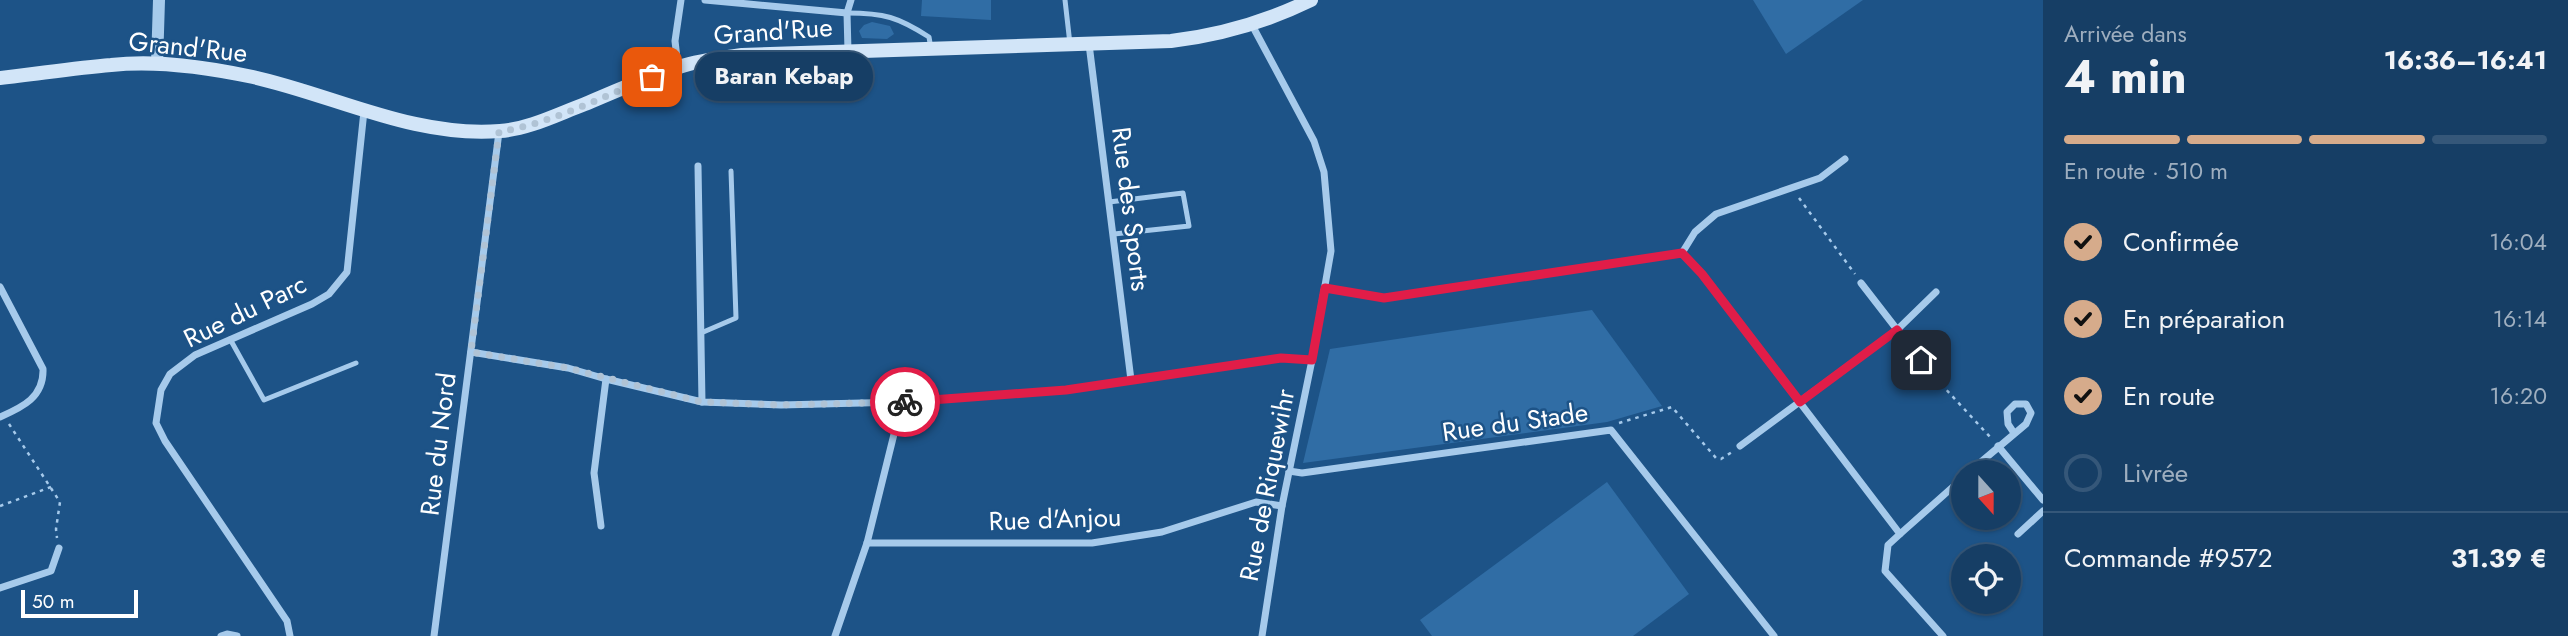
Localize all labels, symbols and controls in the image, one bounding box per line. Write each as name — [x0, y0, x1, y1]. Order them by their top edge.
street label: Grand'Rue — [712, 8, 834, 54]
text: Arrivée dans — [2064, 17, 2187, 51]
street label: Grand'Rue — [127, 22, 249, 72]
text: 16:36–16:41 — [2384, 41, 2547, 79]
text: 4 min — [2064, 44, 2187, 110]
pin — [622, 47, 682, 107]
callout: Baran Kebap — [694, 52, 872, 102]
icon: bag — [633, 58, 671, 96]
text: Baran Kebap — [715, 59, 854, 93]
street label: Rue des Sports — [1102, 125, 1160, 293]
text: En route · 510 m — [2064, 154, 2228, 188]
icon: check — [2064, 223, 2102, 261]
text: Confirmée — [2123, 223, 2239, 261]
text: 16:04 — [2489, 225, 2547, 259]
street label: Rue du Parc — [177, 265, 313, 357]
icon: check — [2064, 300, 2102, 338]
text: En préparation — [2123, 300, 2285, 338]
text: 16:14 — [2493, 302, 2547, 336]
pin — [1891, 330, 1951, 390]
icon: home — [1902, 341, 1940, 379]
courier — [870, 367, 940, 437]
street label: Rue du Nord — [410, 370, 466, 518]
icon: check — [2064, 377, 2102, 415]
text: En route — [2123, 377, 2215, 415]
text: 16:20 — [2490, 379, 2547, 413]
icon: bike — [886, 383, 924, 421]
street label: Rue de Riquewihr — [1230, 385, 1304, 584]
street label: Rue du Stade — [1440, 393, 1590, 451]
text: Livrée — [2123, 454, 2188, 492]
north arrow — [1951, 460, 2021, 530]
map controls — [1951, 460, 2021, 614]
street label: Rue d'Anjou — [988, 498, 1122, 540]
text: Commande #9572 — [2064, 539, 2273, 577]
text: 31.39 € — [2451, 539, 2547, 577]
button: locate — [1951, 544, 2021, 614]
scale bar — [21, 587, 138, 619]
text: 50 m — [32, 588, 75, 615]

